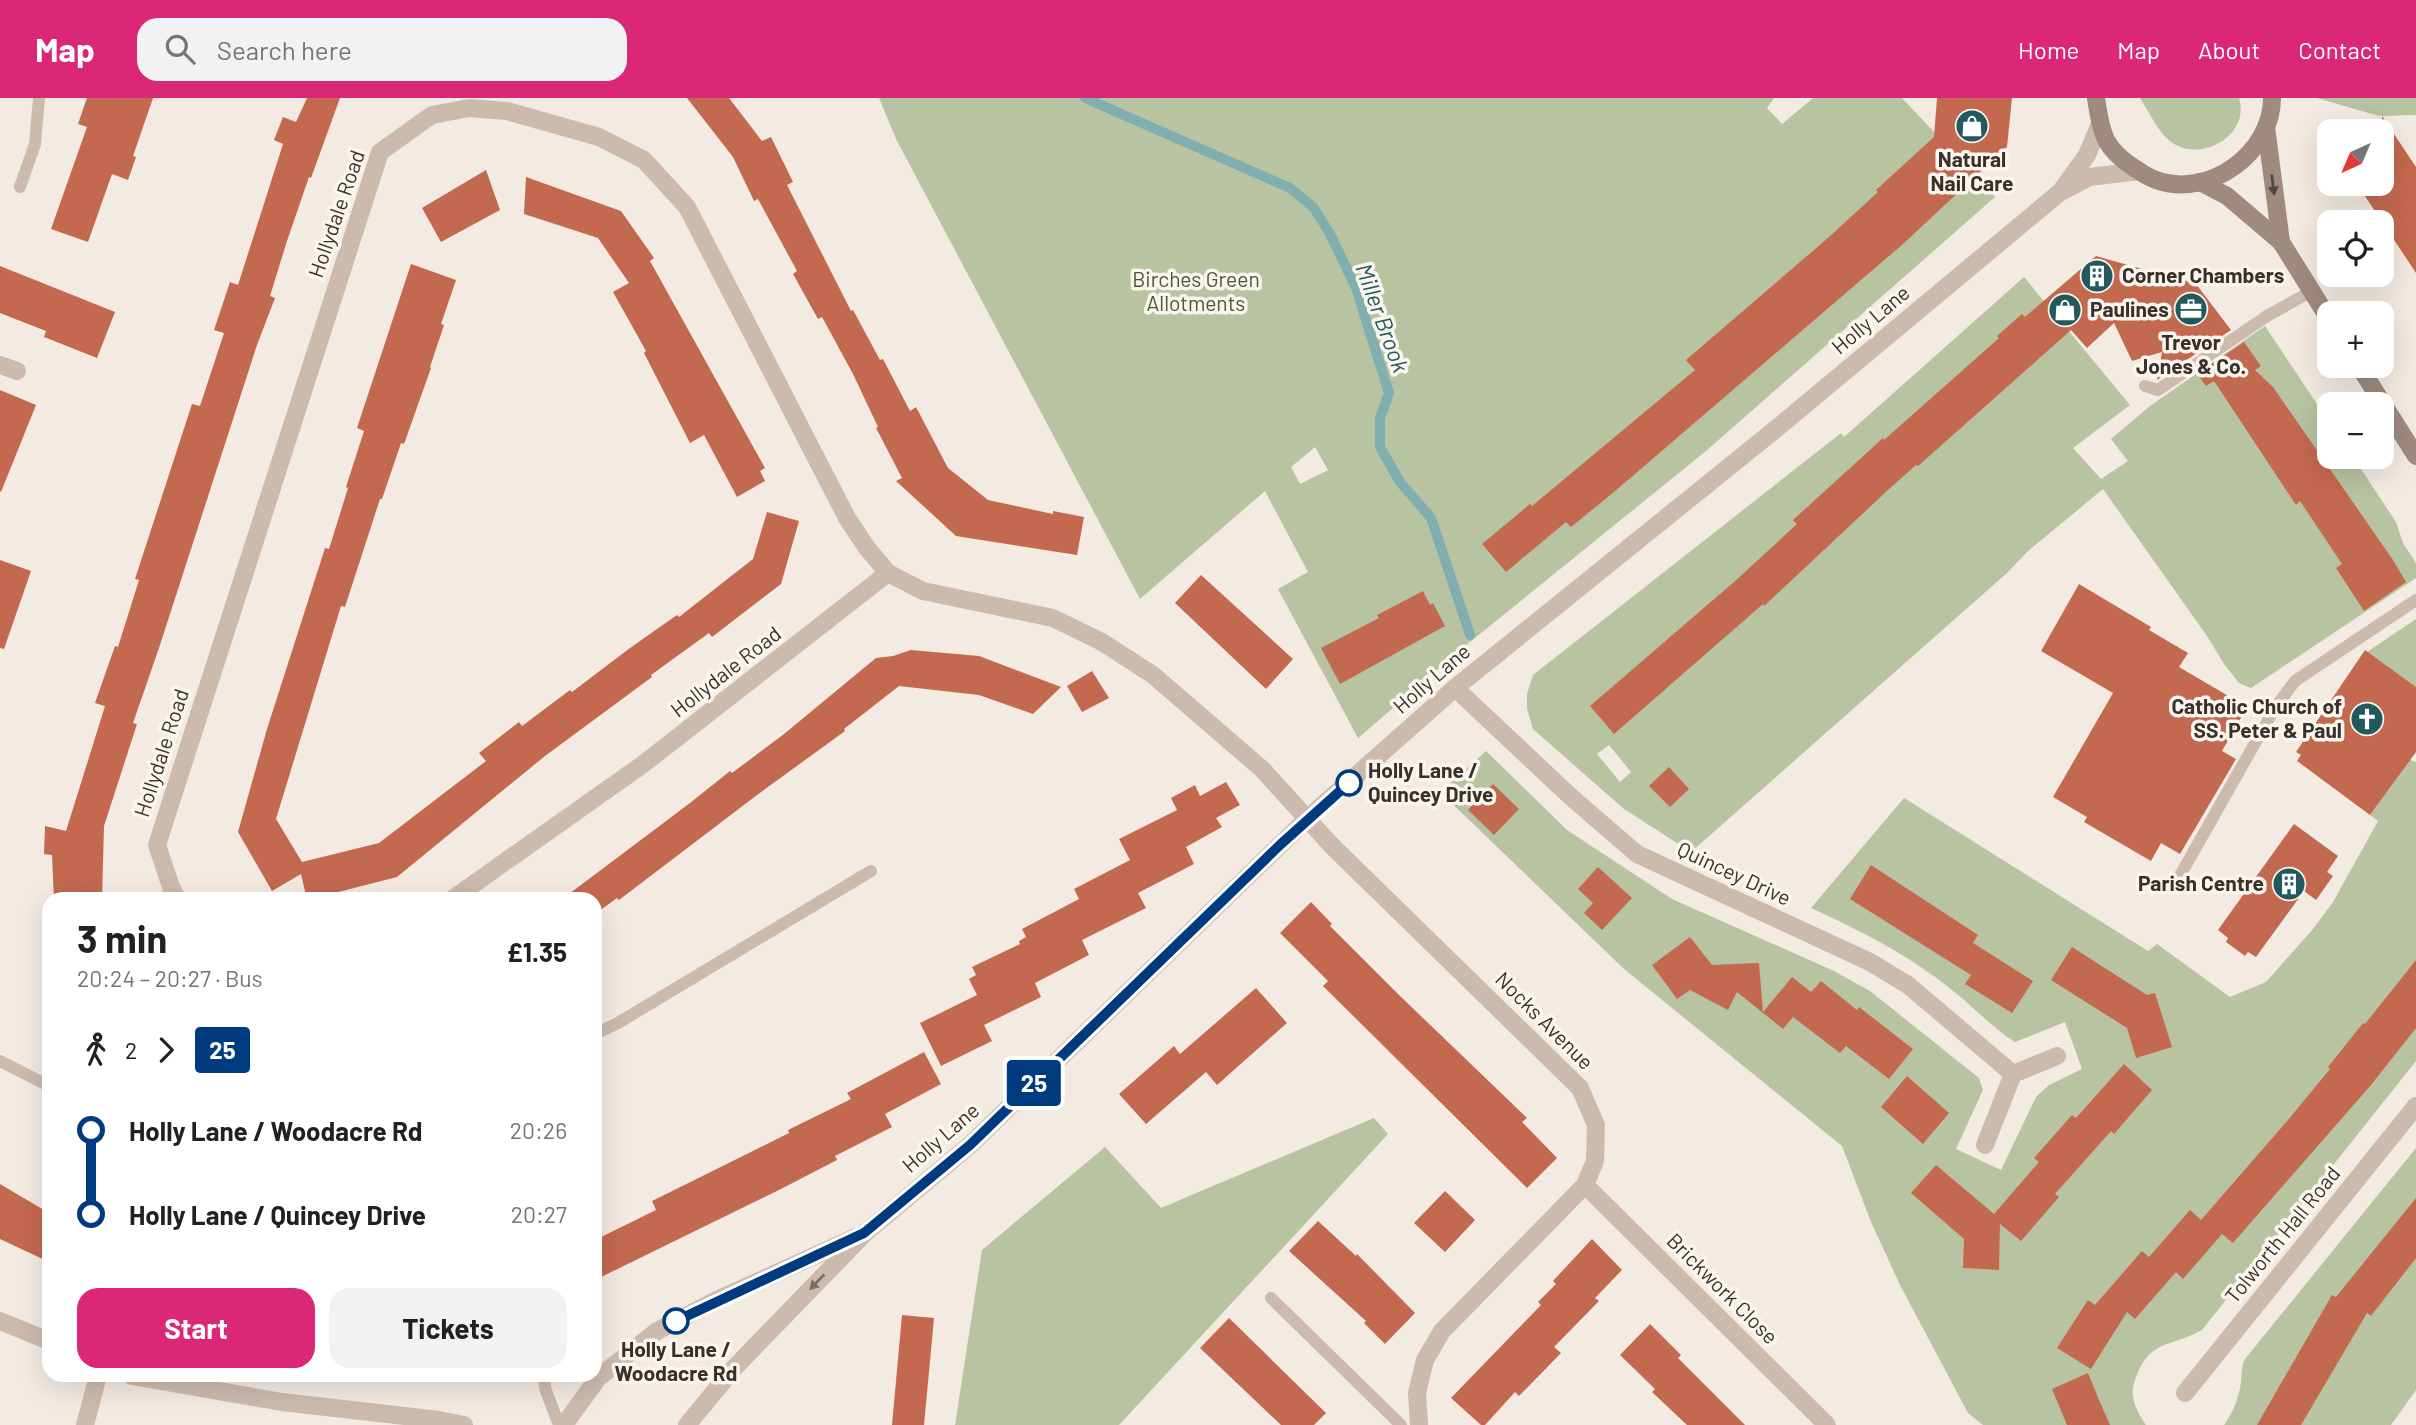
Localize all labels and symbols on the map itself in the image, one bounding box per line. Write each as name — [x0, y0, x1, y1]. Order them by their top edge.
shop icon: Natural Nail Care — [1953, 107, 1991, 145]
north arrow — [2317, 119, 2394, 196]
place label: Natural Nail Care — [1931, 146, 2013, 195]
street label: Hollydale Road — [302, 147, 369, 280]
one-way arrow — [2268, 174, 2279, 196]
building icon: Corner Chambers — [2078, 257, 2116, 295]
water label: Miller Brook — [1350, 259, 1416, 376]
place label: Corner Chambers — [2122, 262, 2284, 287]
park label: Birches Green Allotments — [1132, 266, 1260, 315]
street label: Holly Lane — [1826, 279, 1914, 359]
office icon: Trevor Jones & Co. — [2172, 290, 2210, 328]
shop icon: Paulines — [2046, 291, 2084, 329]
place label: Paulines — [2090, 296, 2169, 321]
place label: Trevor Jones & Co. — [2136, 329, 2246, 378]
street label: Hollydale Road — [665, 620, 785, 722]
street label: Holly Lane — [1387, 638, 1475, 718]
street label: Hollydale Road — [128, 685, 193, 820]
place label: Catholic Church of SS. Peter & Paul — [2171, 693, 2342, 742]
church icon: Catholic Church of SS. Peter & Paul — [2348, 700, 2386, 738]
place label: Holly Lane / Quincey Drive — [1368, 757, 1494, 806]
marker: Holly Lane / Quincey Drive — [1336, 770, 1362, 796]
street label: Quincey Drive — [1674, 835, 1795, 910]
building icon: Parish Centre — [2270, 865, 2308, 903]
place label: Parish Centre — [2138, 870, 2264, 895]
street label: Nocks Avenue — [1491, 966, 1599, 1074]
line badge: 25 — [1002, 1060, 1066, 1106]
street label: Holly Lane — [896, 1097, 984, 1177]
street label: Tolworth Hall Road — [2219, 1161, 2345, 1308]
street label: Brickwork Close — [1662, 1227, 1784, 1349]
one-way arrow — [809, 1274, 826, 1291]
marker: Holly Lane / Woodacre Rd — [663, 1308, 689, 1334]
place label: Holly Lane / Woodacre Rd — [615, 1336, 737, 1385]

